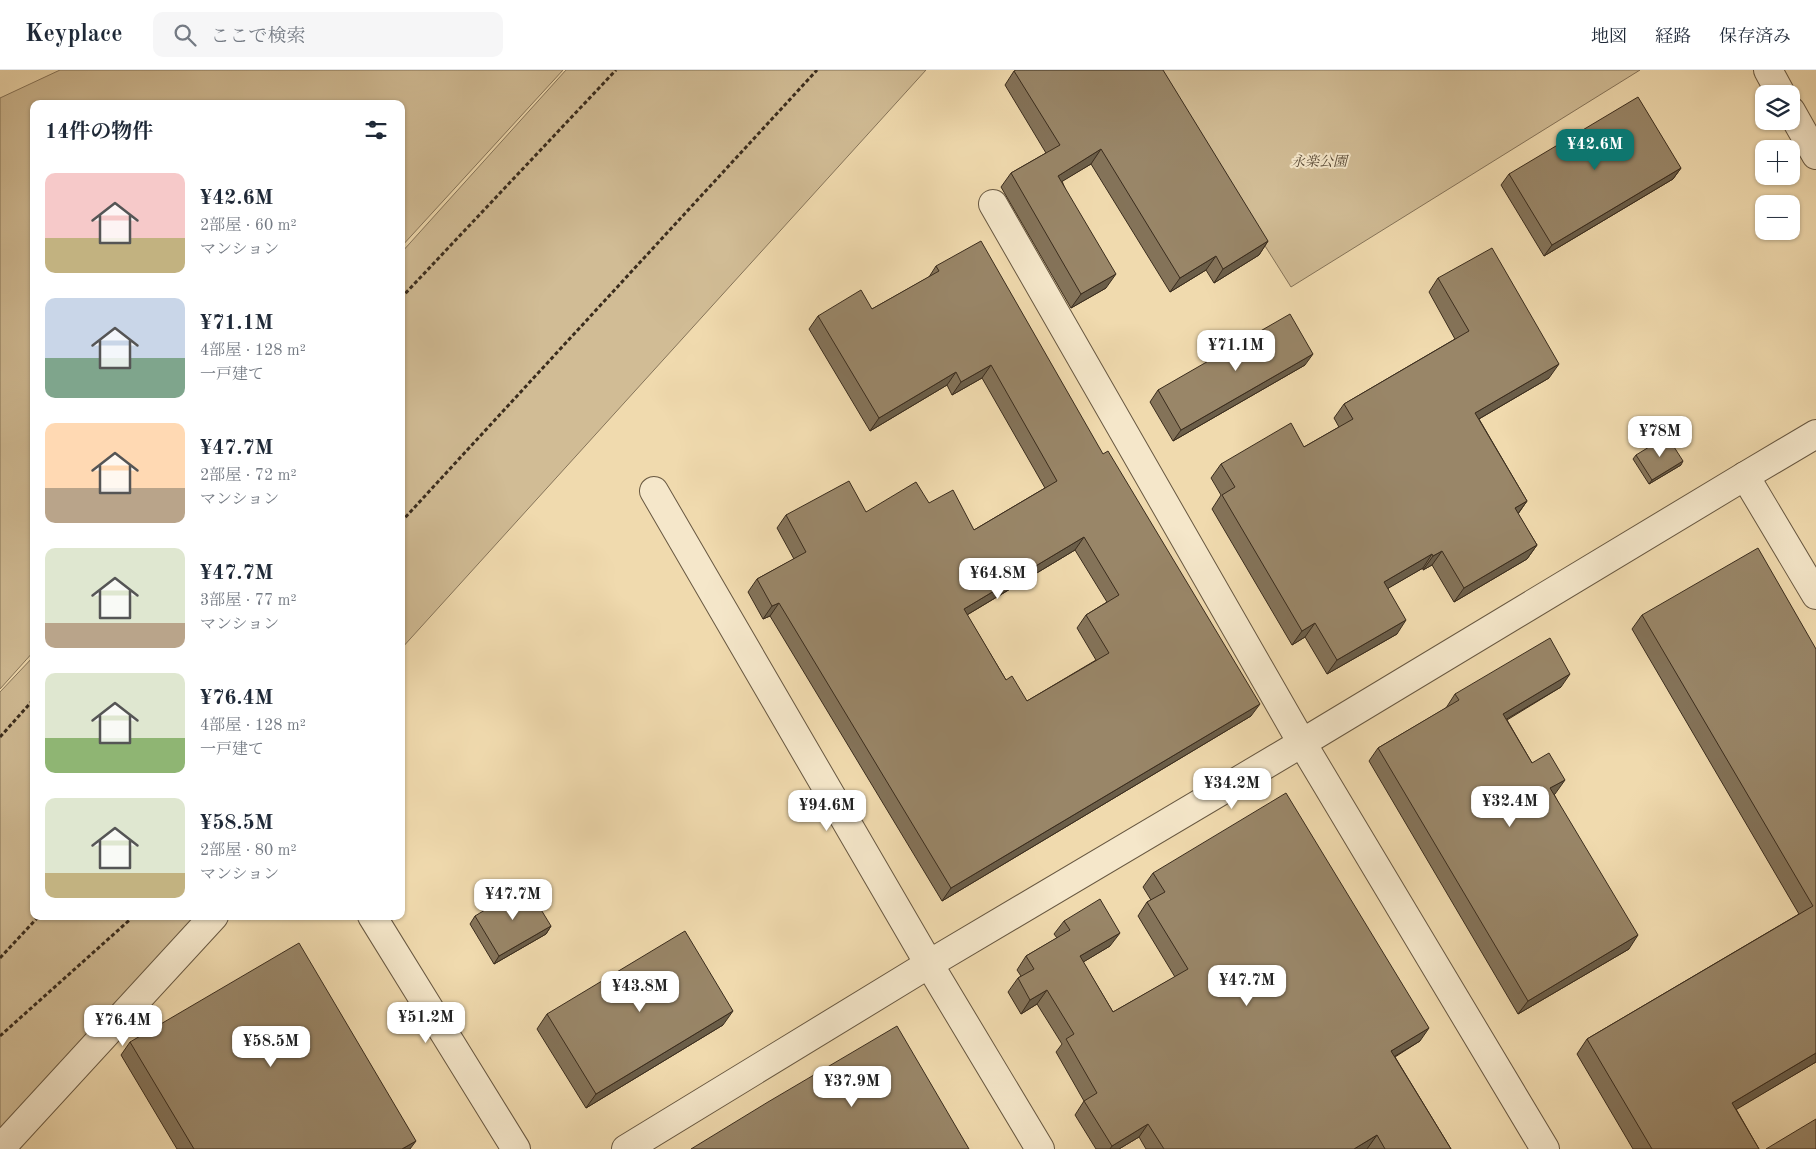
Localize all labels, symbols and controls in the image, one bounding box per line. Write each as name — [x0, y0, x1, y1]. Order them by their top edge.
search box — [153, 12, 503, 57]
icon: search — [171, 21, 199, 49]
text: Keyplace — [25, 23, 123, 47]
text: ここで検索 — [211, 28, 306, 47]
text: 地図 — [1591, 28, 1627, 46]
text: 経路 — [1655, 28, 1691, 46]
text: 保存済み — [1719, 28, 1791, 46]
map controls — [1755, 85, 1800, 240]
button: layers — [1755, 85, 1800, 130]
icon: filters — [362, 116, 390, 144]
text: 14件の物件 — [45, 122, 153, 143]
pin: ¥42.6M — [1554, 128, 1636, 171]
text: ¥42.6M — [1567, 137, 1623, 153]
button: + — [1755, 140, 1800, 185]
park label: 永楽公園 — [1291, 154, 1349, 169]
text: ¥42.6M — [200, 188, 273, 209]
icon: home — [85, 193, 145, 253]
button: − — [1755, 195, 1800, 240]
text: 2部屋 · 60 m² — [200, 218, 297, 234]
text: マンション — [200, 242, 279, 258]
text: ¥71.1M — [200, 313, 273, 334]
icon: home — [85, 318, 145, 378]
pin: ¥71.1M — [1195, 330, 1277, 372]
text: ¥71.1M — [1208, 338, 1264, 354]
text: 4部屋 · 128 m² — [200, 343, 306, 359]
text: 一戸建て — [200, 367, 264, 383]
pin: ¥78M — [1630, 416, 1690, 458]
text: ¥78M — [1639, 424, 1681, 440]
text: ¥47.7M — [200, 438, 273, 459]
icon: home — [85, 443, 145, 503]
text: 2部屋 · 72 m² — [200, 468, 297, 484]
text: マンション — [200, 492, 279, 508]
pin: ¥64.8M — [957, 558, 1039, 600]
text: ¥47.7M — [200, 563, 273, 584]
text: ¥64.8M — [970, 566, 1026, 582]
icon: home — [85, 568, 145, 628]
text: 3部屋 · 77 m² — [200, 593, 297, 609]
text: マンション — [200, 617, 279, 633]
text: ¥76.4M — [200, 688, 273, 709]
icon: home — [85, 693, 145, 753]
text: 4部屋 · 128 m² — [200, 718, 306, 734]
text: 一戸建て — [200, 742, 264, 758]
pin: ¥34.2M — [1191, 768, 1273, 810]
text: ¥34.2M — [1204, 776, 1260, 792]
pin: ¥32.4M — [1469, 786, 1551, 828]
pin: ¥94.6M — [786, 790, 868, 832]
text: ¥32.4M — [1482, 794, 1538, 810]
text: ¥94.6M — [799, 798, 855, 814]
text: ¥58.5M — [200, 813, 273, 834]
icon: home — [85, 818, 145, 878]
text: 2部屋 · 80 m² — [200, 843, 297, 859]
text: マンション — [200, 867, 279, 883]
pin: ¥47.7M — [472, 878, 554, 921]
text: ¥47.7M — [485, 887, 541, 903]
pin: ¥47.7M — [1206, 964, 1288, 1007]
pin: ¥43.8M — [599, 970, 681, 1013]
text: ¥47.7M — [1219, 973, 1275, 989]
text: ¥43.8M — [612, 979, 668, 995]
pin: ¥51.2M — [385, 1002, 467, 1044]
pin: ¥76.4M — [82, 1004, 164, 1047]
text: ¥51.2M — [398, 1010, 454, 1026]
text: ¥76.4M — [95, 1013, 151, 1029]
pin: ¥58.5M — [230, 1026, 312, 1068]
text: ¥58.5M — [243, 1034, 299, 1050]
pin: ¥37.9M — [811, 1066, 893, 1108]
text: ¥37.9M — [824, 1074, 880, 1090]

